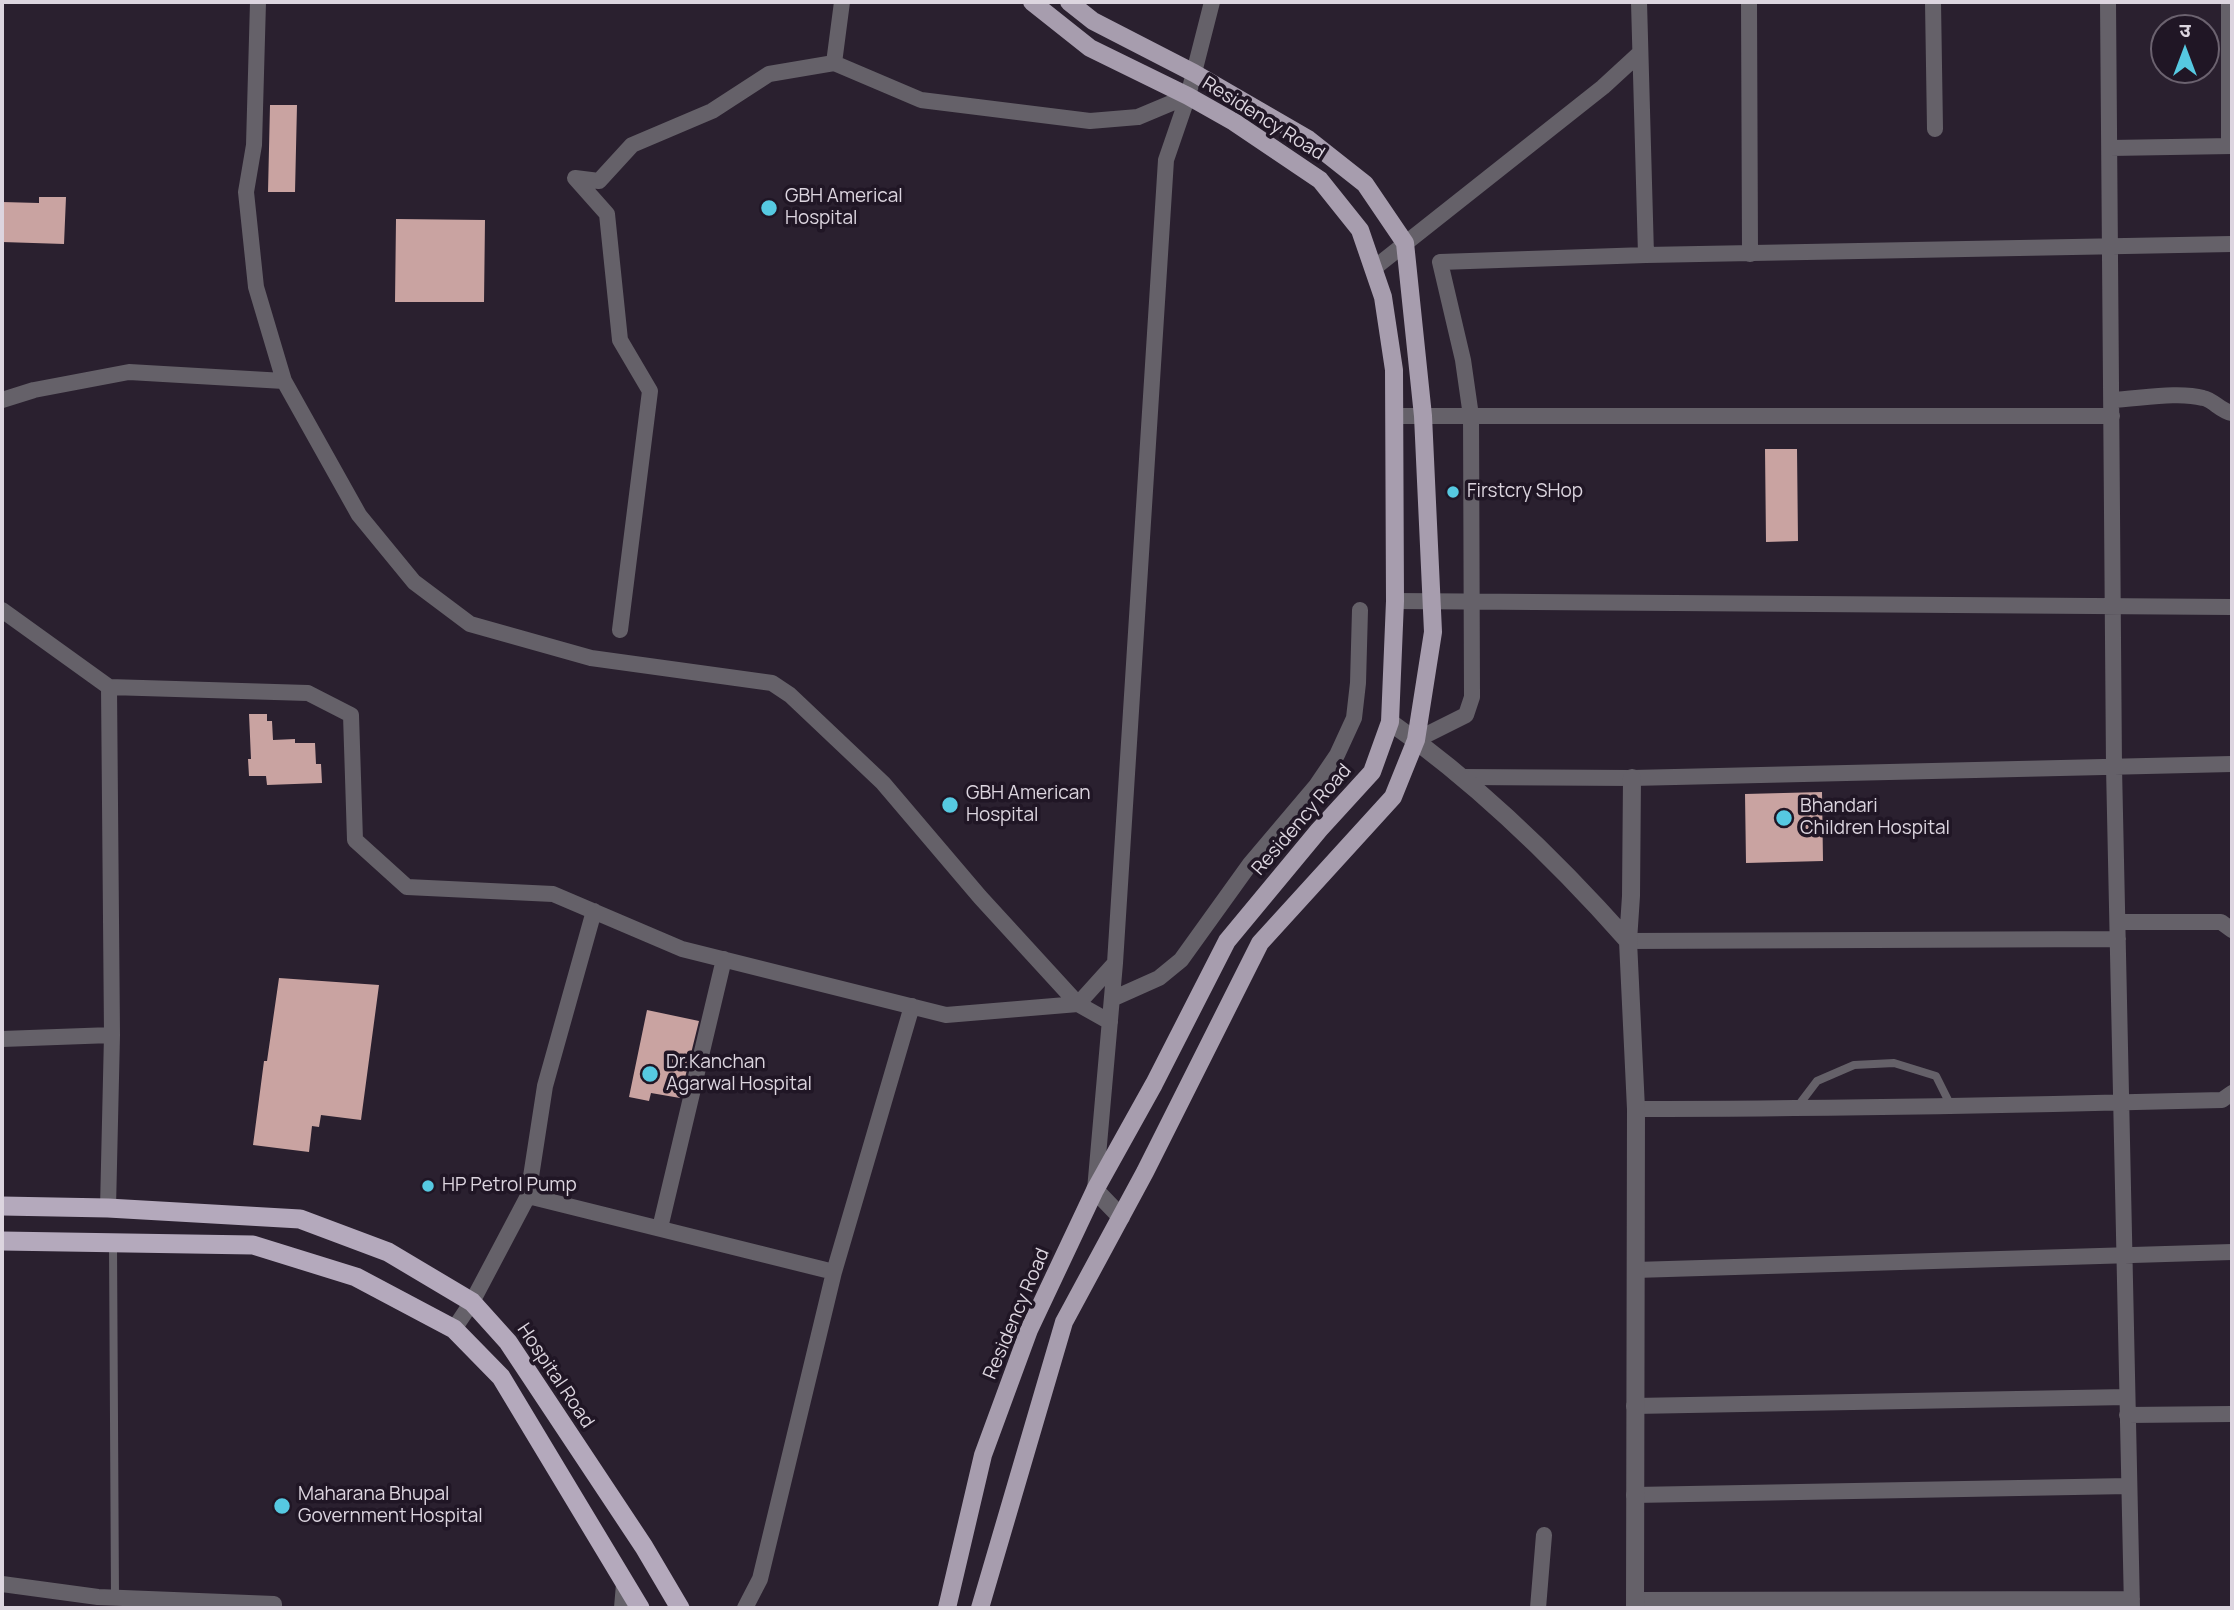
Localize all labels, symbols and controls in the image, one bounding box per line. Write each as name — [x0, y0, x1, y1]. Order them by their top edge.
north arrow — [2150, 14, 2220, 84]
text: उ — [2179, 17, 2191, 43]
street label: Residency Road — [1198, 72, 1328, 166]
place label: GBH Americal Hospital — [785, 186, 903, 230]
marker: GBH Americal Hospital — [759, 198, 779, 218]
place label: Firstcry SHop — [1467, 481, 1583, 503]
marker: Firstcry SHop — [1445, 484, 1461, 500]
street label: Residency Road — [1248, 760, 1356, 880]
place label: GBH American Hospital — [966, 783, 1091, 827]
marker: GBH American Hospital — [940, 795, 960, 815]
place label: Bhandari Children Hospital — [1800, 796, 1950, 840]
marker: Bhandari Children Hospital — [1774, 808, 1794, 828]
place label: Dr.Kanchan Agarwal Hospital — [666, 1052, 812, 1096]
marker: Dr.Kanchan Agarwal Hospital — [640, 1064, 660, 1084]
place label: HP Petrol Pump — [442, 1175, 577, 1197]
marker: HP Petrol Pump — [420, 1178, 436, 1194]
street label: Residency Road — [979, 1245, 1055, 1383]
street label: Hospital Road — [512, 1319, 598, 1433]
place label: Maharana Bhupal Government Hospital — [298, 1484, 483, 1528]
marker: Maharana Bhupal Government Hospital — [272, 1496, 292, 1516]

